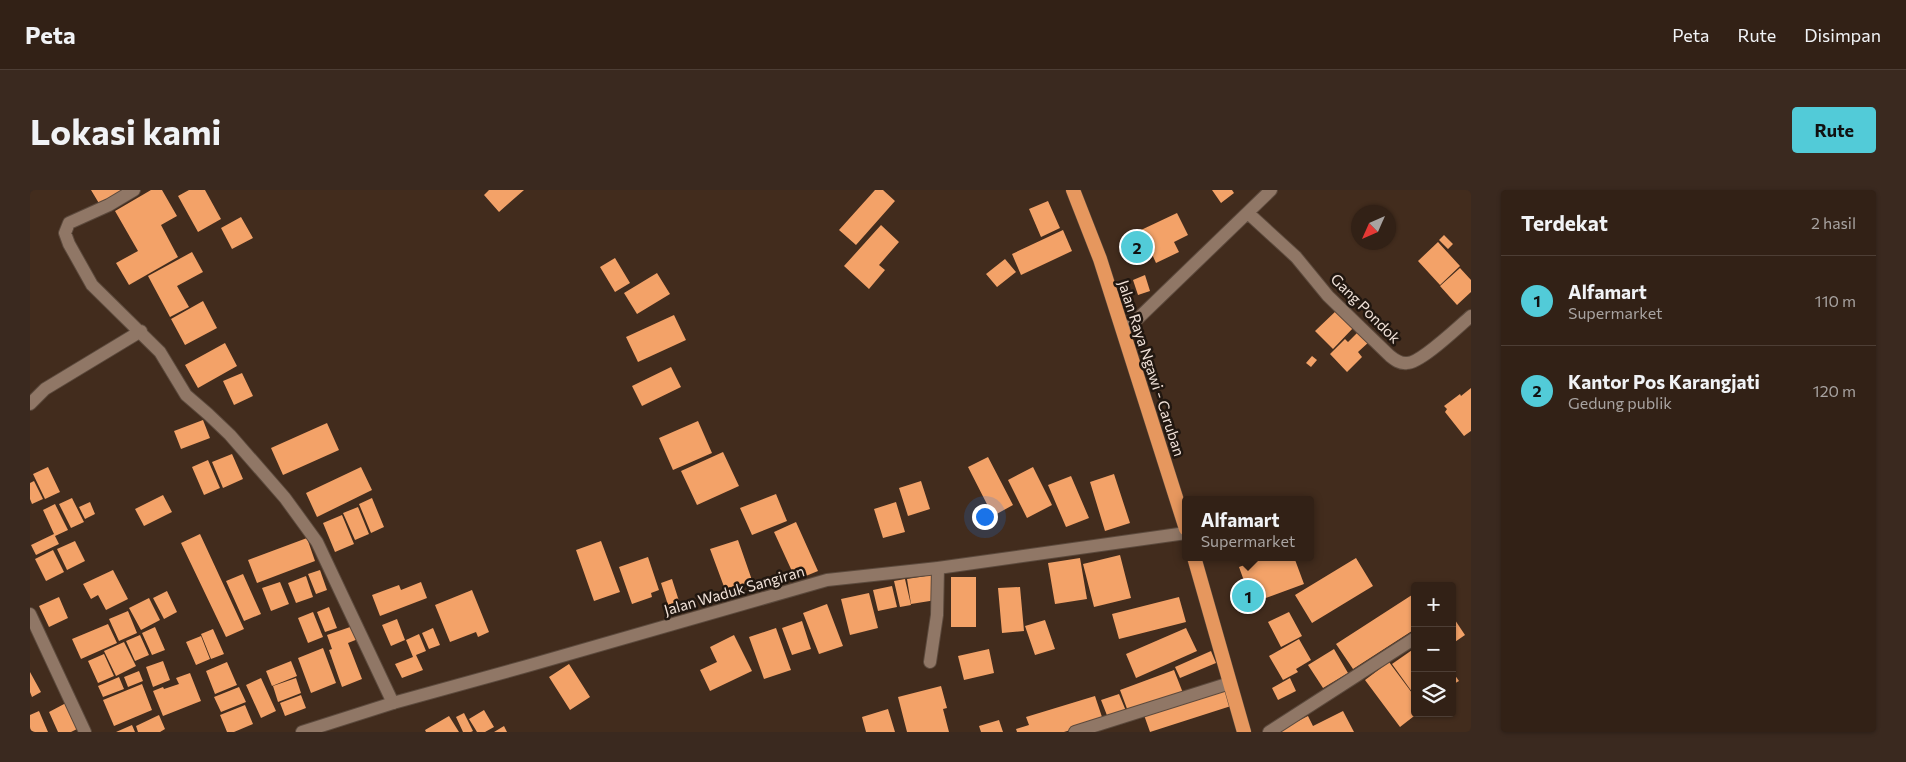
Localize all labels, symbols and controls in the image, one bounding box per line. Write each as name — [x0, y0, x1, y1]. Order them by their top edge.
text: Peta — [25, 20, 76, 49]
text: Peta — [1672, 24, 1709, 46]
text: Rute — [1737, 24, 1776, 46]
text: Disimpan — [1804, 24, 1881, 46]
button: Rute — [1792, 107, 1876, 153]
text: Lokasi kami — [30, 109, 221, 152]
north arrow — [1351, 205, 1396, 250]
text: Terdekat — [1521, 210, 1608, 235]
text: 2 hasil — [1811, 213, 1856, 232]
pin: 2 — [1121, 228, 1153, 266]
street label: Gang Pondok — [1327, 269, 1405, 347]
street label: Jalan Raya Ngawi - Caruban — [1115, 278, 1189, 458]
text: Alfamart — [1568, 280, 1647, 303]
text: 1 — [1533, 291, 1541, 310]
text: 110 m — [1815, 291, 1856, 310]
text: Supermarket — [1568, 303, 1663, 322]
text: Kantor Pos Karangjati — [1568, 370, 1760, 393]
text: 2 — [1532, 381, 1542, 400]
text: 120 m — [1813, 381, 1856, 400]
text: Gedung publik — [1568, 393, 1672, 412]
popup — [1182, 496, 1314, 561]
your location — [972, 504, 998, 530]
text: Alfamart — [1201, 508, 1280, 531]
text: Supermarket — [1201, 531, 1295, 550]
street label: Jalan Waduk Sangiran — [662, 561, 806, 619]
pin: 1 — [1232, 577, 1264, 615]
map controls — [1411, 582, 1456, 717]
button: + — [1411, 582, 1456, 627]
button: − — [1411, 627, 1456, 672]
button: layers — [1411, 672, 1456, 717]

